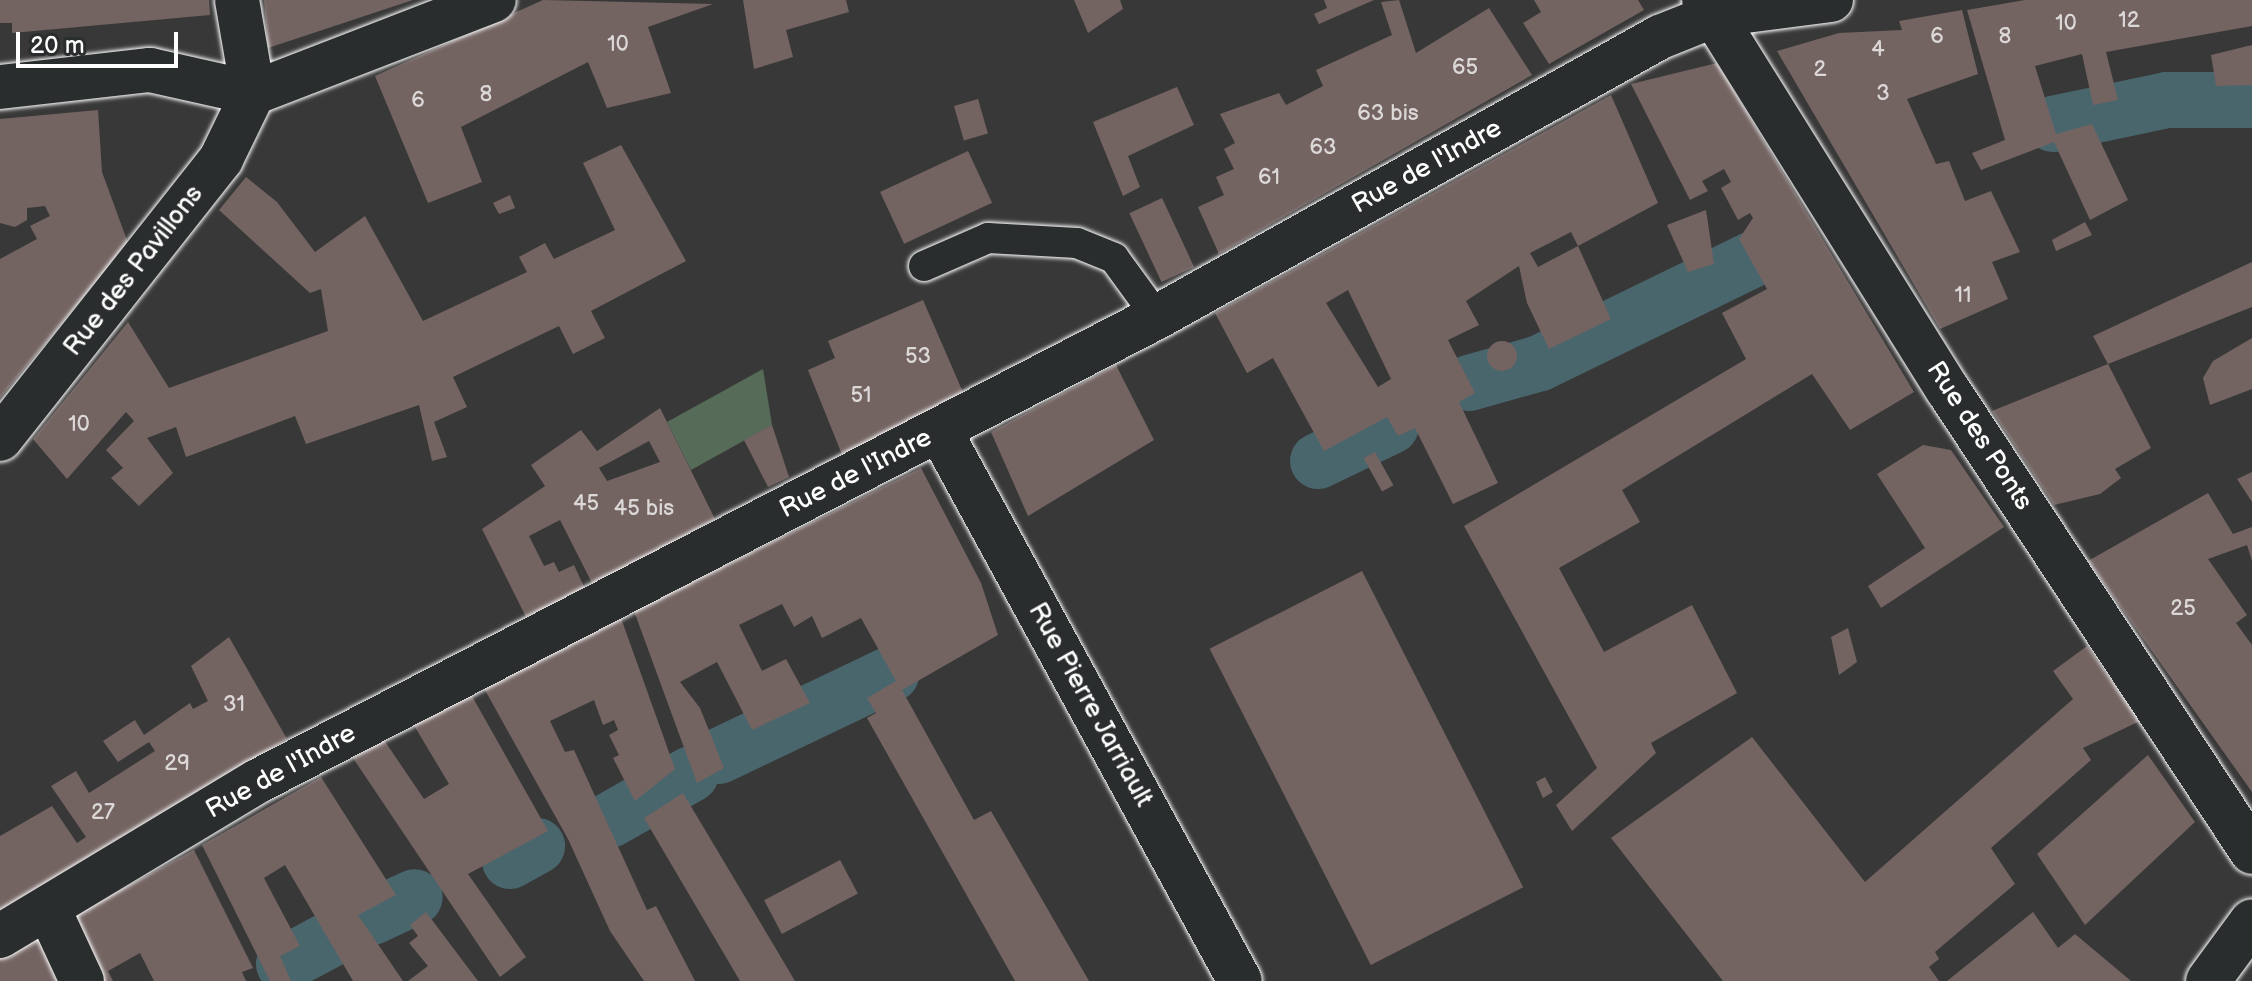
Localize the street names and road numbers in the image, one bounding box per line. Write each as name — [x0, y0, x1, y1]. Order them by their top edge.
street label: Rue de l'Indre — [1347, 113, 1507, 221]
street label: Rue des Pavillons — [58, 179, 210, 363]
street label: Rue des Ponts — [1919, 356, 2039, 516]
street label: Rue de l'Indre — [775, 422, 937, 526]
street label: Rue Pierre Jarriault — [1021, 597, 1159, 813]
street label: Rue de l'Indre — [201, 718, 361, 826]

